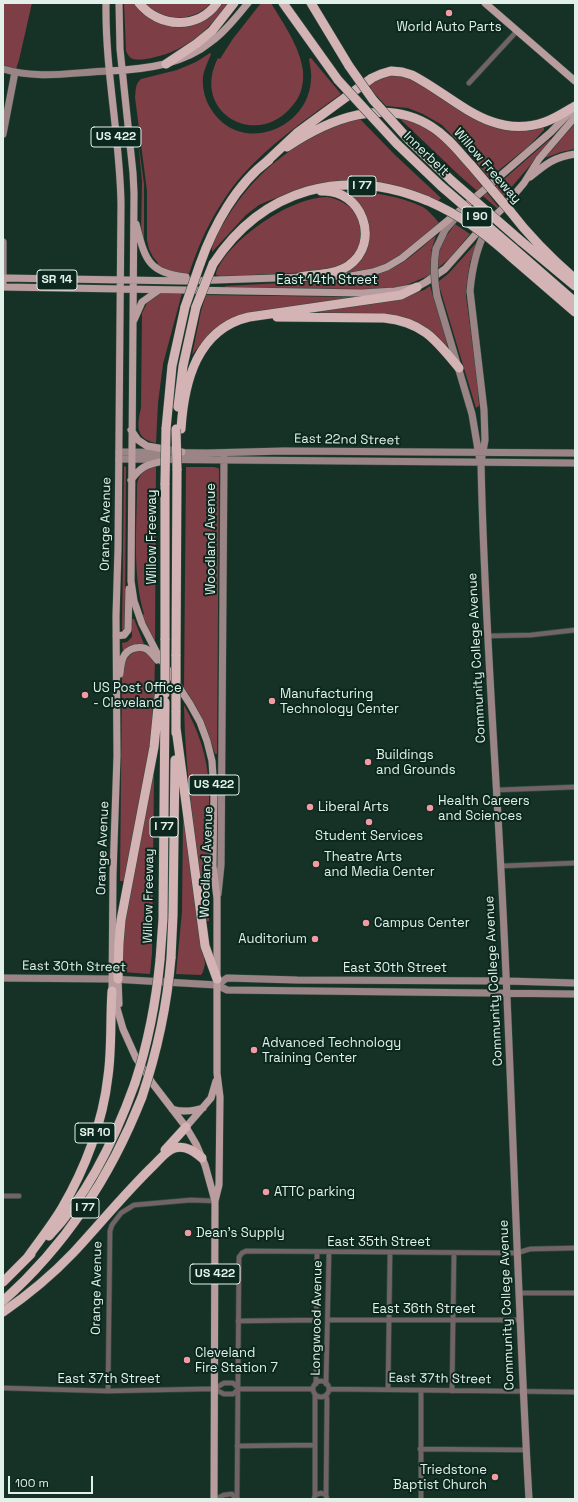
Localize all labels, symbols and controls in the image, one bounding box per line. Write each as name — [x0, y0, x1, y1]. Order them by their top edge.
marker: World Auto Parts — [444, 8, 454, 18]
place label: World Auto Parts — [396, 19, 502, 35]
street label: Willow Freeway — [450, 125, 524, 207]
road number: US 422 — [91, 127, 141, 147]
street label: Innerbelt — [400, 129, 452, 179]
road number: I 77 — [348, 176, 376, 196]
road number: I 90 — [462, 207, 492, 227]
road number: SR 14 — [37, 270, 77, 290]
street label: East 14th Street — [276, 272, 378, 288]
street label: East 22nd Street — [294, 431, 400, 449]
street label: Orange Avenue — [97, 477, 115, 571]
street label: Woodland Avenue — [203, 483, 219, 595]
street label: Willow Freeway — [144, 489, 160, 585]
street label: Community College Avenue — [465, 572, 489, 744]
place label: US Post Office - Cleveland — [93, 680, 182, 711]
place label: Manufacturing Technology Center — [280, 686, 399, 717]
marker: US Post Office - Cleveland — [80, 690, 90, 700]
marker: Manufacturing Technology Center — [267, 696, 277, 706]
place label: Buildings and Grounds — [376, 747, 456, 778]
marker: Buildings and Grounds — [363, 757, 373, 767]
road number: US 422 — [189, 775, 239, 795]
place label: Health Careers and Sciences — [438, 793, 530, 824]
place label: Liberal Arts — [318, 799, 389, 815]
street label: Orange Avenue — [94, 801, 112, 895]
marker: Liberal Arts — [305, 802, 315, 812]
marker: Health Careers and Sciences — [425, 803, 435, 813]
street label: Woodland Avenue — [197, 806, 217, 918]
road number: I 77 — [150, 817, 178, 837]
marker: Student Services — [364, 817, 374, 827]
place label: Student Services — [315, 828, 423, 844]
street label: Willow Freeway — [140, 848, 158, 944]
place label: Theatre Arts and Media Center — [324, 849, 435, 880]
marker: Theatre Arts and Media Center — [311, 859, 321, 869]
street label: Community College Avenue — [482, 895, 506, 1067]
place label: Campus Center — [374, 915, 470, 931]
marker: Campus Center — [361, 918, 371, 928]
place label: Auditorium — [238, 931, 307, 947]
marker: Auditorium — [310, 934, 320, 944]
street label: East 30th Street — [22, 958, 126, 976]
street label: East 30th Street — [343, 960, 447, 976]
place label: Advanced Technology Training Center — [262, 1035, 401, 1066]
marker: Advanced Technology Training Center — [249, 1045, 259, 1055]
road number: SR 10 — [75, 1123, 115, 1143]
place label: ATTC parking — [274, 1184, 355, 1200]
marker: ATTC parking — [261, 1187, 271, 1197]
road number: I 77 — [71, 1198, 99, 1218]
street label: Community College Avenue — [496, 1219, 518, 1391]
place label: Dean's Supply — [196, 1225, 285, 1241]
marker: Dean's Supply — [183, 1228, 193, 1238]
street label: East 35th Street — [327, 1234, 431, 1250]
street label: Orange Avenue — [88, 1241, 106, 1335]
street label: Longwood Avenue — [308, 1260, 326, 1376]
road number: US 422 — [190, 1264, 240, 1284]
street label: East 36th Street — [372, 1301, 476, 1317]
place label: Cleveland Fire Station 7 — [195, 1345, 278, 1376]
marker: Cleveland Fire Station 7 — [182, 1355, 192, 1365]
street label: East 37th Street — [388, 1370, 492, 1388]
street label: East 37th Street — [58, 1371, 160, 1387]
place label: Triedstone Baptist Church — [393, 1462, 487, 1493]
scale bar — [10, 1468, 95, 1494]
marker: Triedstone Baptist Church — [490, 1472, 500, 1482]
text: 100 m — [15, 1475, 49, 1491]

